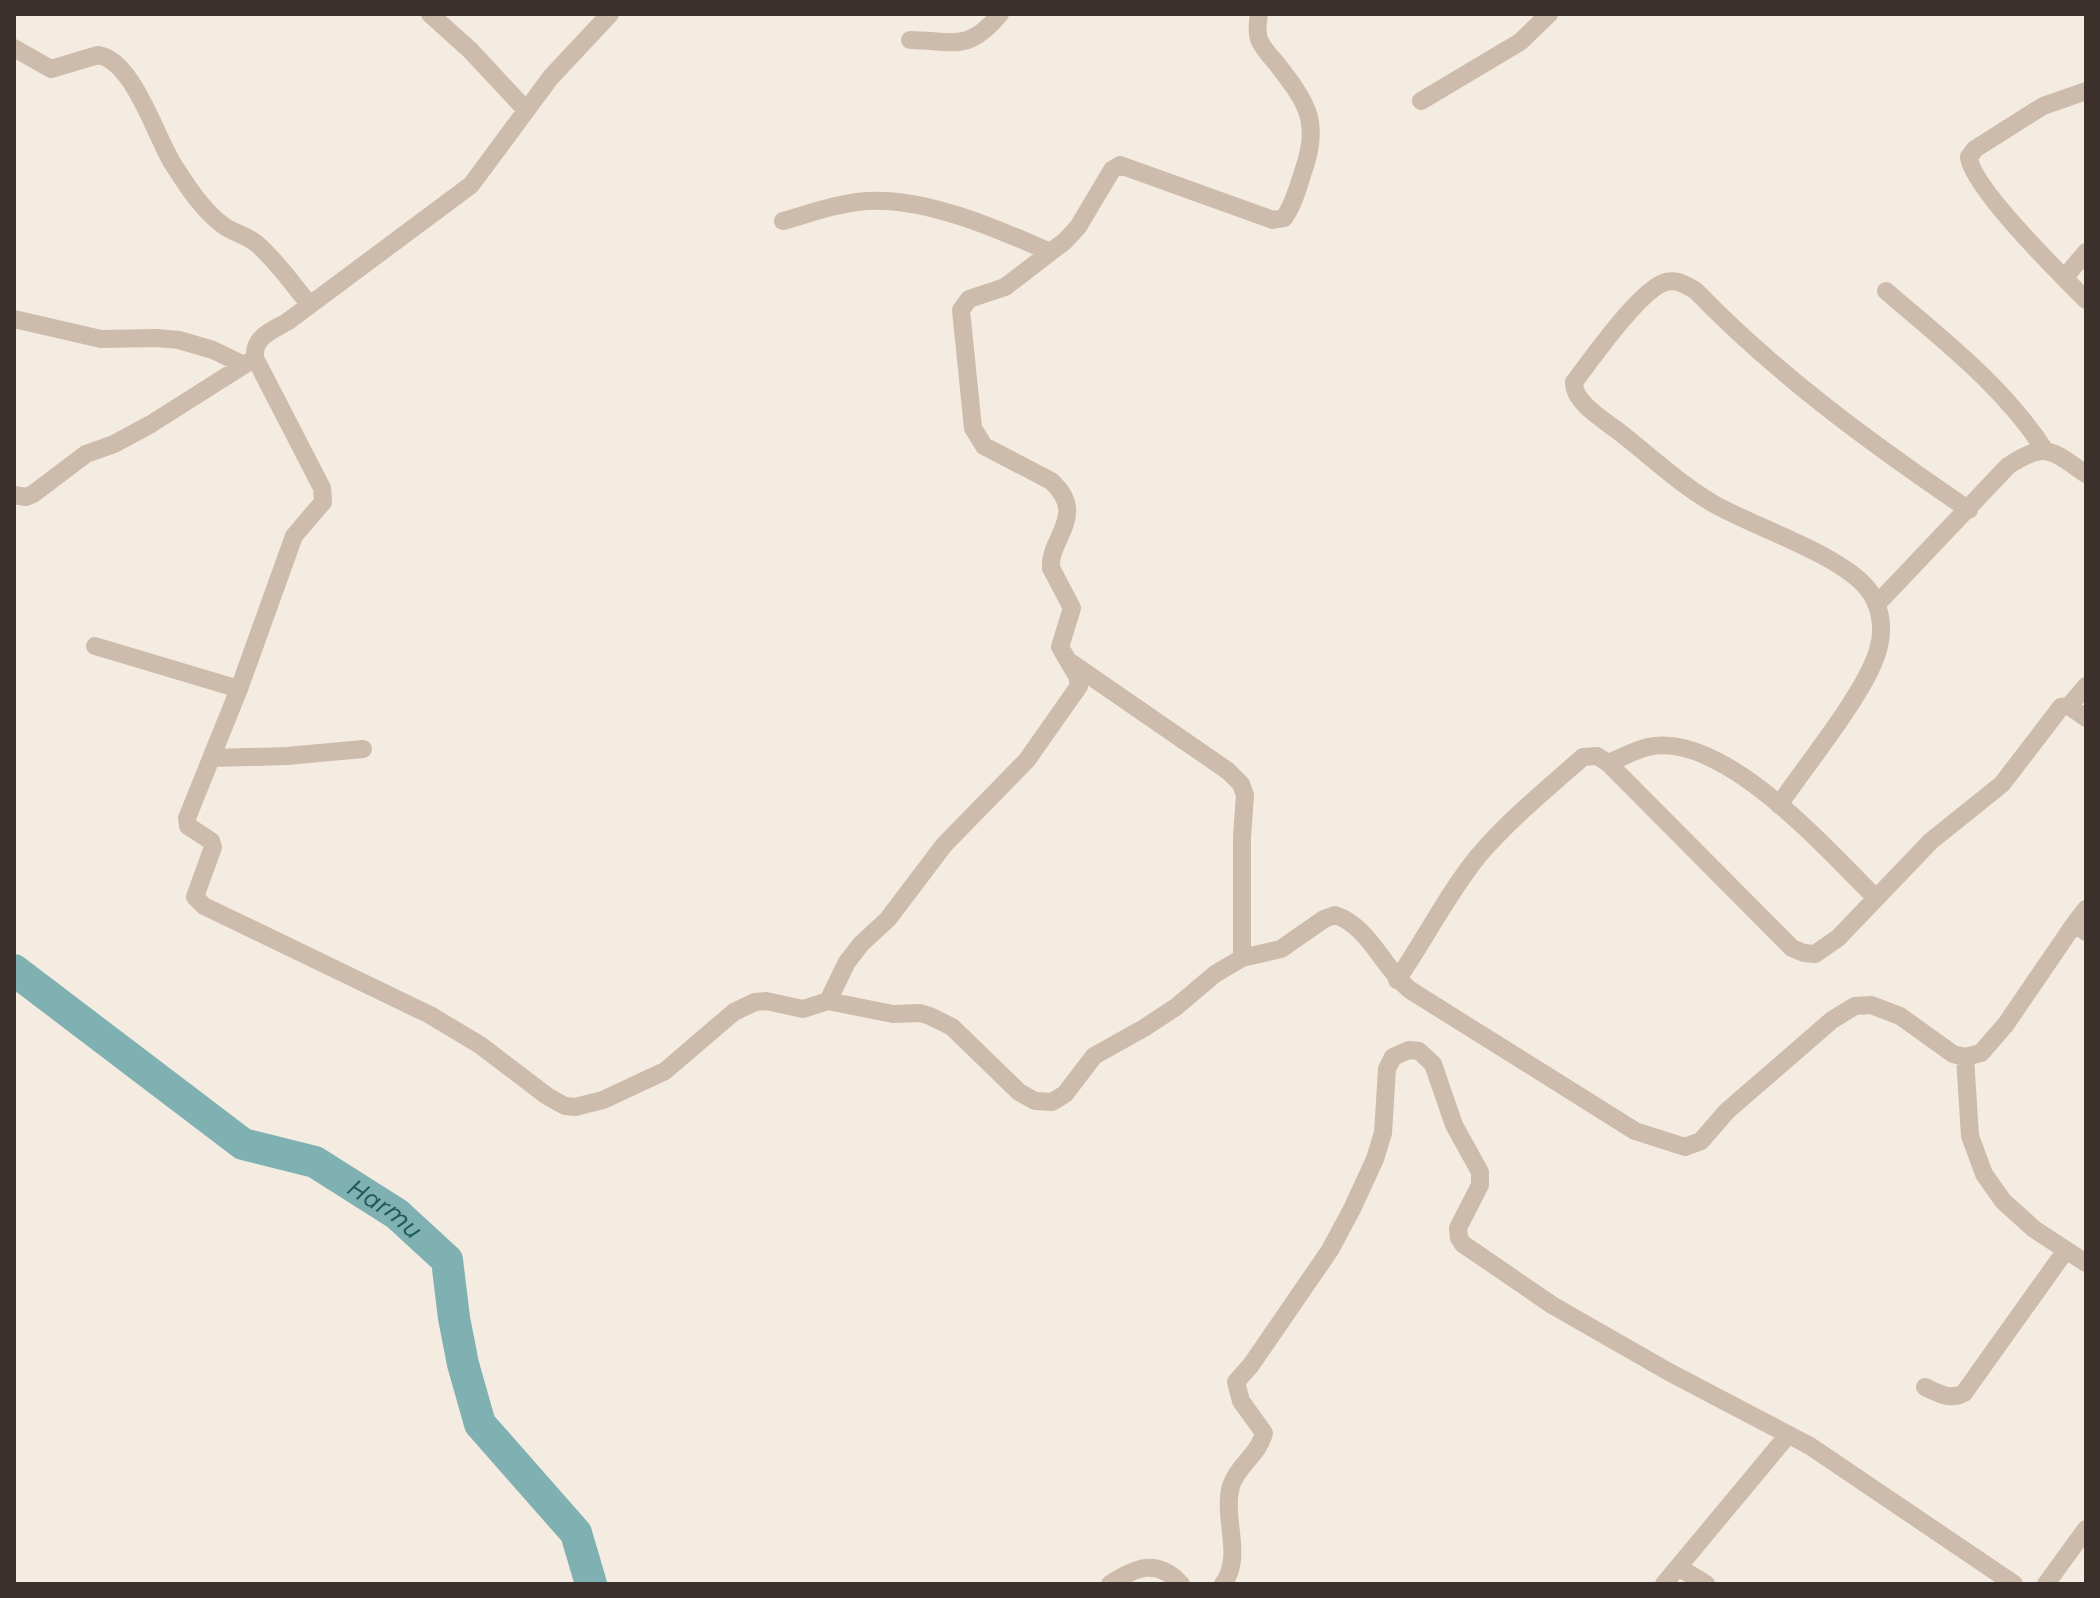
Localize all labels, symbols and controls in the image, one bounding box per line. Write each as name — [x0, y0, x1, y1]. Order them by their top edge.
water label: Harmu — [342, 1172, 429, 1245]

